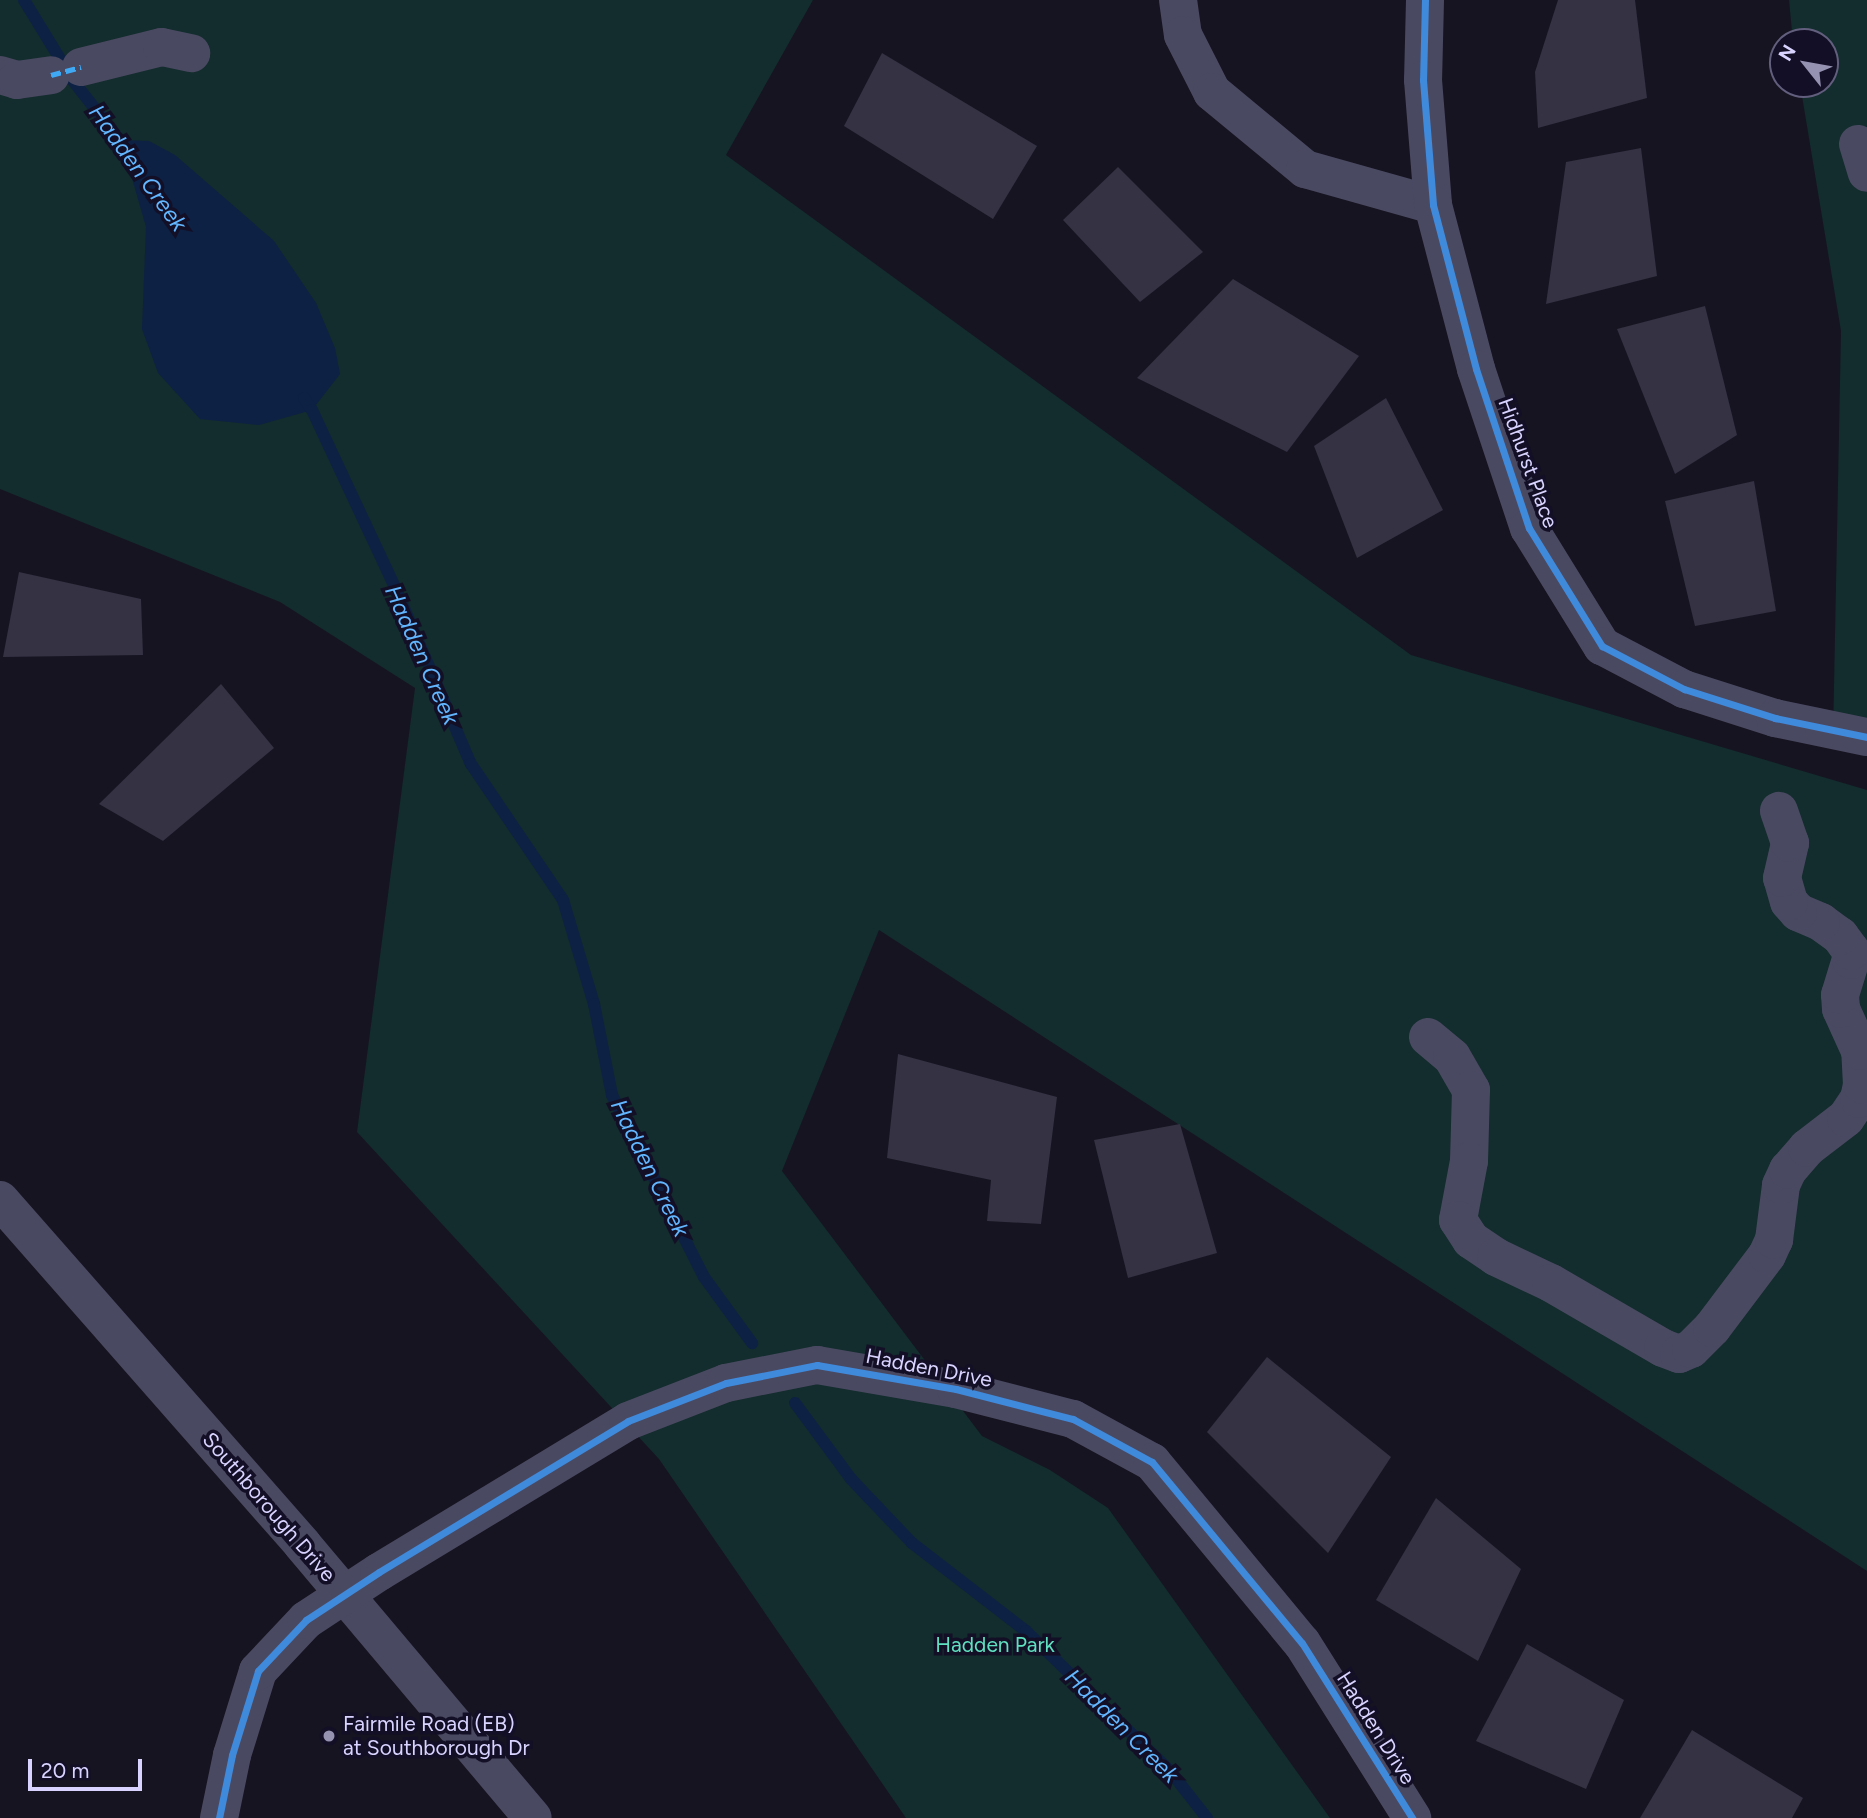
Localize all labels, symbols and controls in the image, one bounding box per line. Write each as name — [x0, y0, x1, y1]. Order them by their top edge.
north arrow — [1769, 28, 1839, 98]
text: N — [1774, 41, 1801, 65]
water label: Hadden Creek — [83, 99, 193, 237]
street label: Hidhurst Place — [1493, 394, 1563, 532]
water label: Hadden Creek — [379, 581, 465, 729]
water label: Hadden Creek — [605, 1095, 695, 1241]
street label: Hadden Drive — [864, 1343, 994, 1393]
street label: Southborough Drive — [197, 1427, 341, 1587]
park label: Hadden Park — [935, 1632, 1055, 1658]
water label: Hadden Creek — [1059, 1663, 1185, 1789]
street label: Hadden Drive — [1331, 1667, 1421, 1789]
place label: Fairmile Road (EB) at Southborough Dr — [343, 1711, 530, 1761]
marker: Fairmile Road (EB) at Southborough Dr — [321, 1728, 337, 1744]
scale bar — [32, 1744, 145, 1788]
text: 20 m — [41, 1758, 89, 1783]

